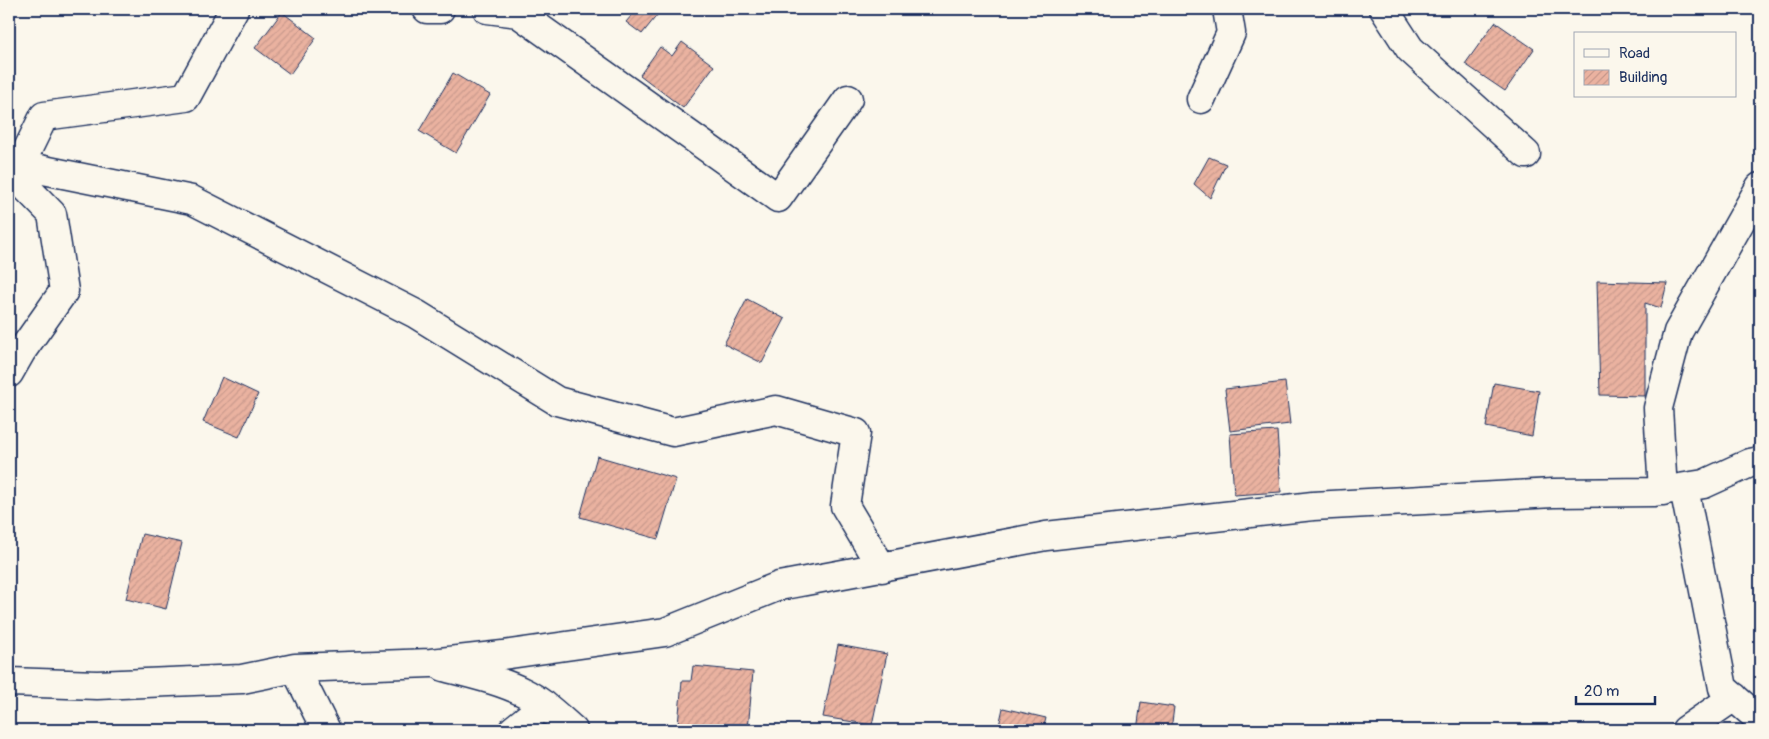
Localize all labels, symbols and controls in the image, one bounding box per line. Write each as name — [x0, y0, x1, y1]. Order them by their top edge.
legend — [1574, 32, 1736, 98]
text: Road — [1619, 44, 1650, 63]
text: Building — [1619, 68, 1667, 87]
scale bar — [1576, 674, 1655, 706]
text: 20 m — [1584, 682, 1619, 701]

